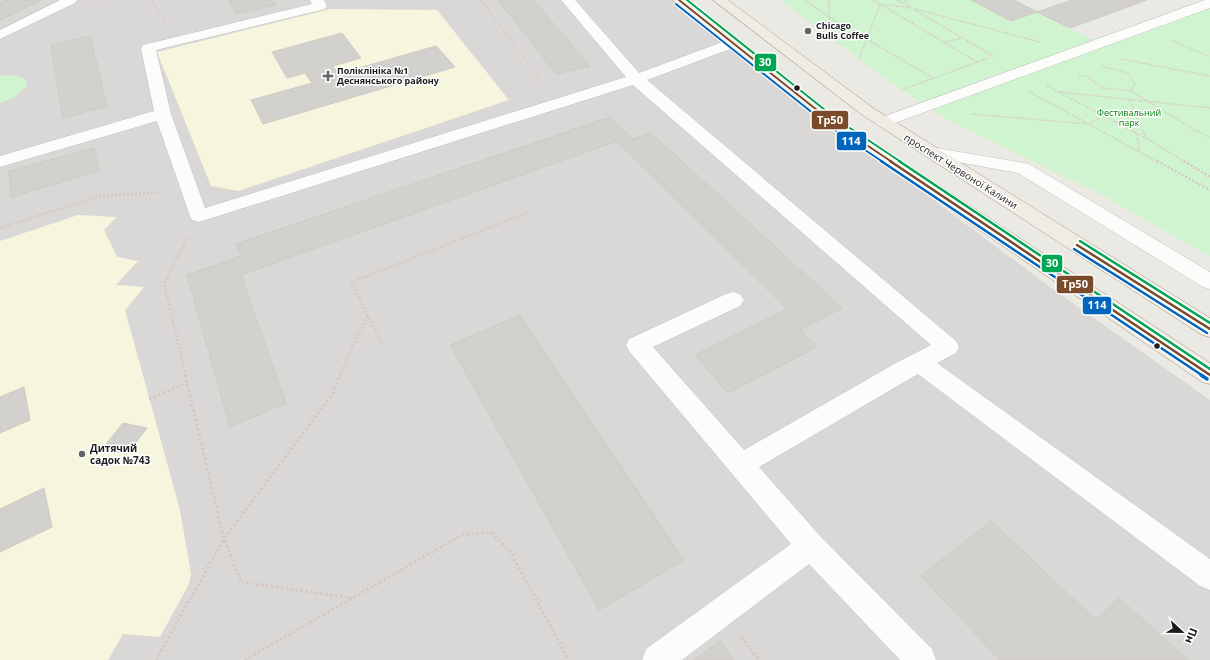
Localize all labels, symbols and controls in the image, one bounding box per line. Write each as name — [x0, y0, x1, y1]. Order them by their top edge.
place label: Chicago Bulls Coffee — [816, 19, 869, 42]
marker: Chicago Bulls Coffee — [803, 26, 813, 36]
line badge: 30 — [754, 53, 777, 72]
text: 30 — [759, 54, 771, 69]
place label: Поліклініка №1 Деснянського району — [337, 64, 440, 87]
marker: Поліклініка №1 Деснянського району — [322, 70, 334, 82]
unlabelled marker — [792, 83, 802, 93]
park label: Фестивальний парк — [1097, 106, 1161, 129]
line badge: Тр50 — [811, 110, 849, 130]
text: Тр50 — [817, 112, 843, 127]
street label: проспект Червоної Калини — [901, 130, 1021, 212]
line badge: 114 — [836, 131, 867, 151]
text: 114 — [842, 133, 861, 148]
line badge: 30 — [1041, 254, 1063, 273]
text: 30 — [1046, 255, 1058, 270]
line badge: Тр50 — [1056, 275, 1094, 294]
text: Тр50 — [1062, 276, 1088, 291]
line badge: 114 — [1082, 296, 1112, 315]
text: 114 — [1088, 297, 1107, 312]
unlabelled marker — [1152, 341, 1162, 351]
place label: Дитячий садок №743 — [90, 441, 151, 467]
marker: Дитячий садок №743 — [77, 449, 87, 459]
north arrow — [1162, 612, 1202, 652]
text: Пн — [1182, 626, 1202, 646]

